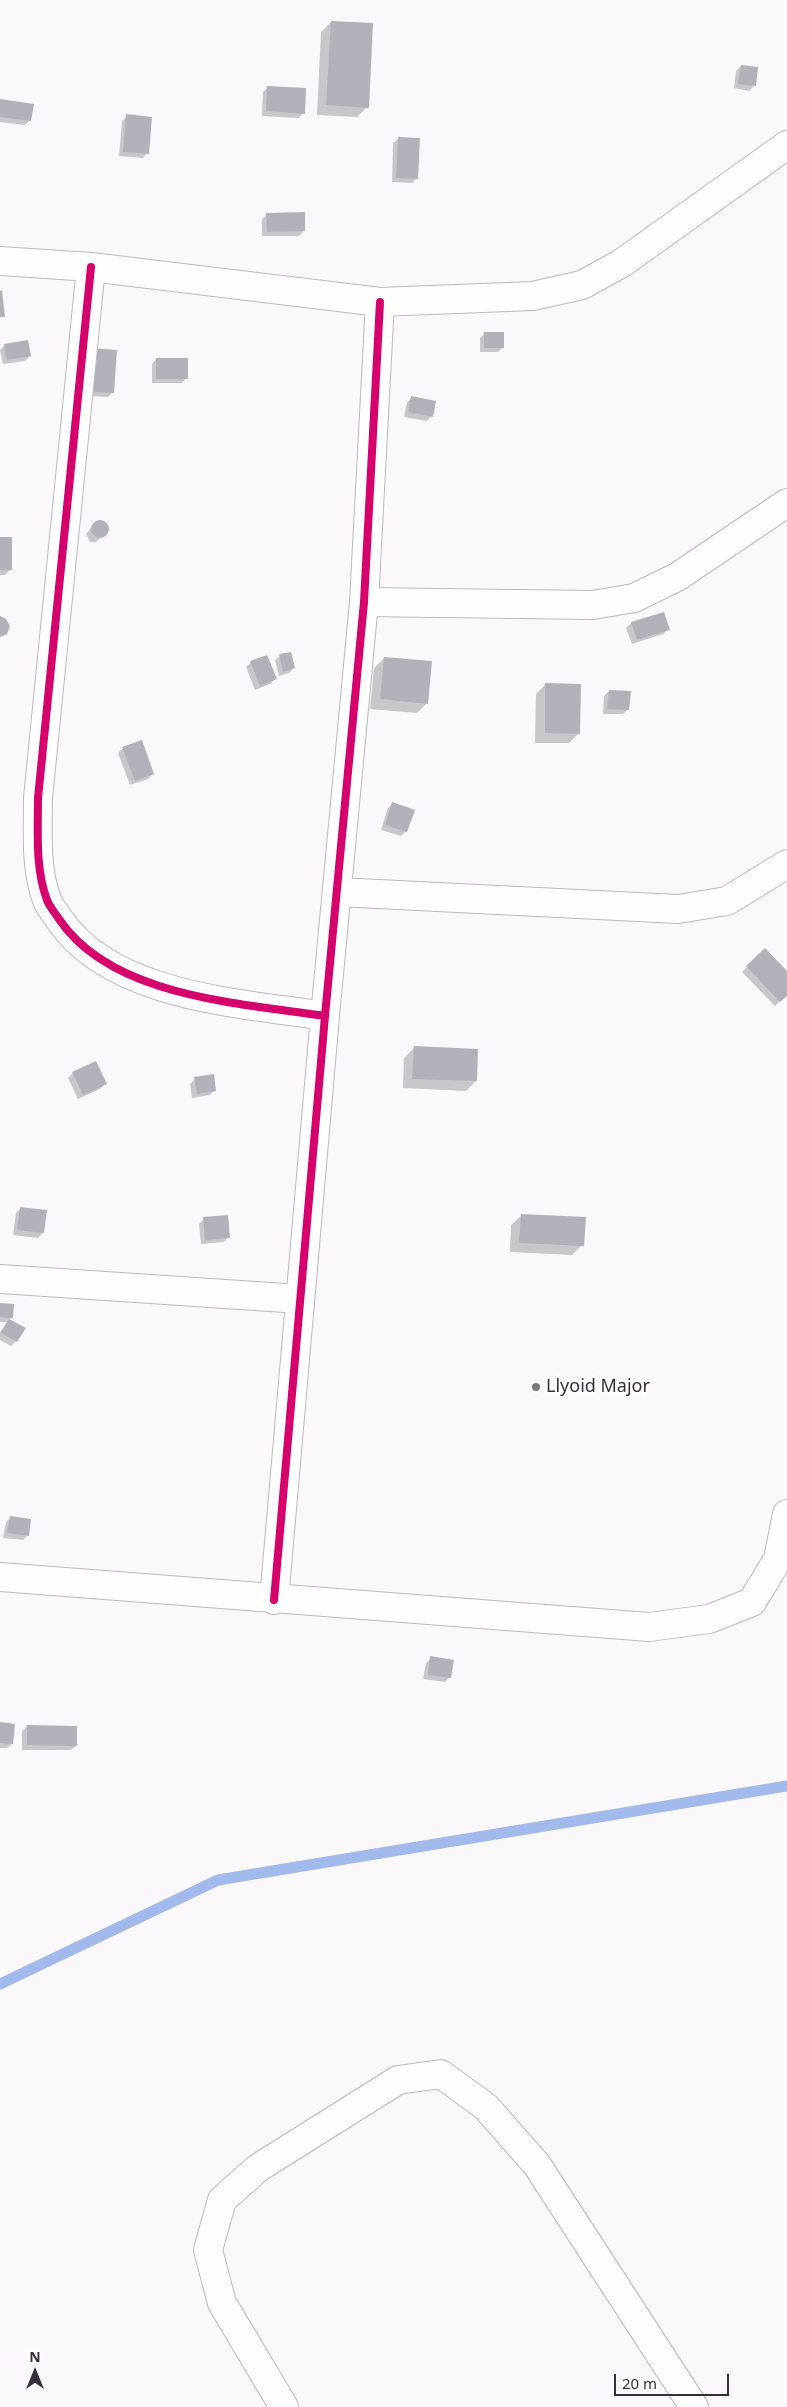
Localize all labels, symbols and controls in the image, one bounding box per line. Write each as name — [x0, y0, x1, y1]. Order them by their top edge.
place label: Llyoid Major — [546, 1376, 650, 1398]
marker: Llyoid Major — [530, 1381, 542, 1393]
north arrow — [10, 2347, 60, 2397]
text: N — [29, 2347, 41, 2366]
scale bar — [617, 2364, 732, 2396]
text: 20 m — [622, 2373, 657, 2393]

